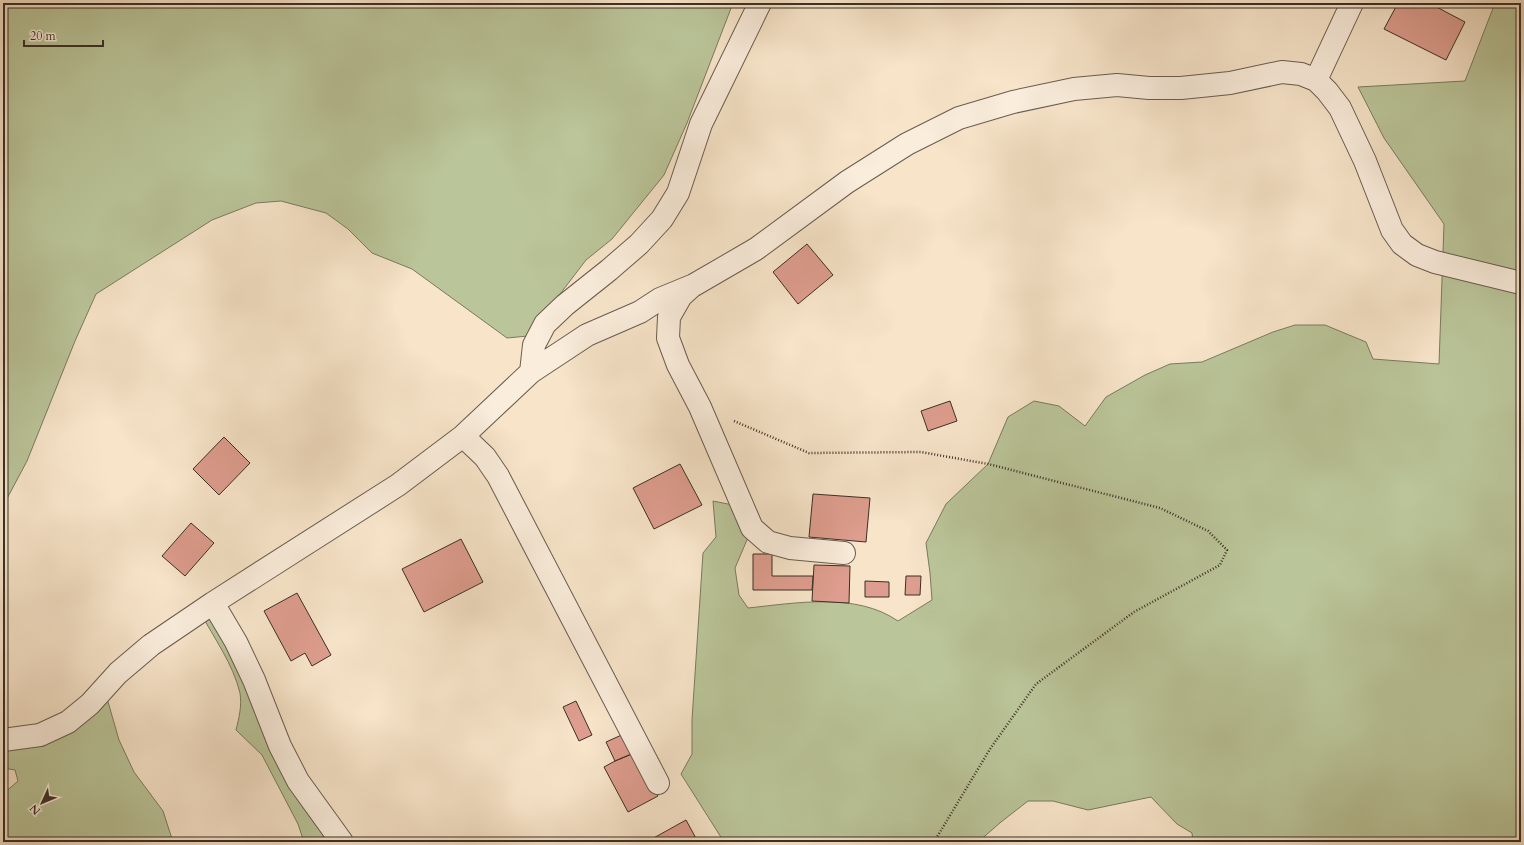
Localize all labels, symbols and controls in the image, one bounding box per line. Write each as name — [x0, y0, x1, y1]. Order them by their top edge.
scale bar — [24, 22, 103, 48]
text: 20 m — [30, 28, 57, 44]
north arrow — [22, 783, 62, 823]
text: N — [26, 801, 44, 818]

